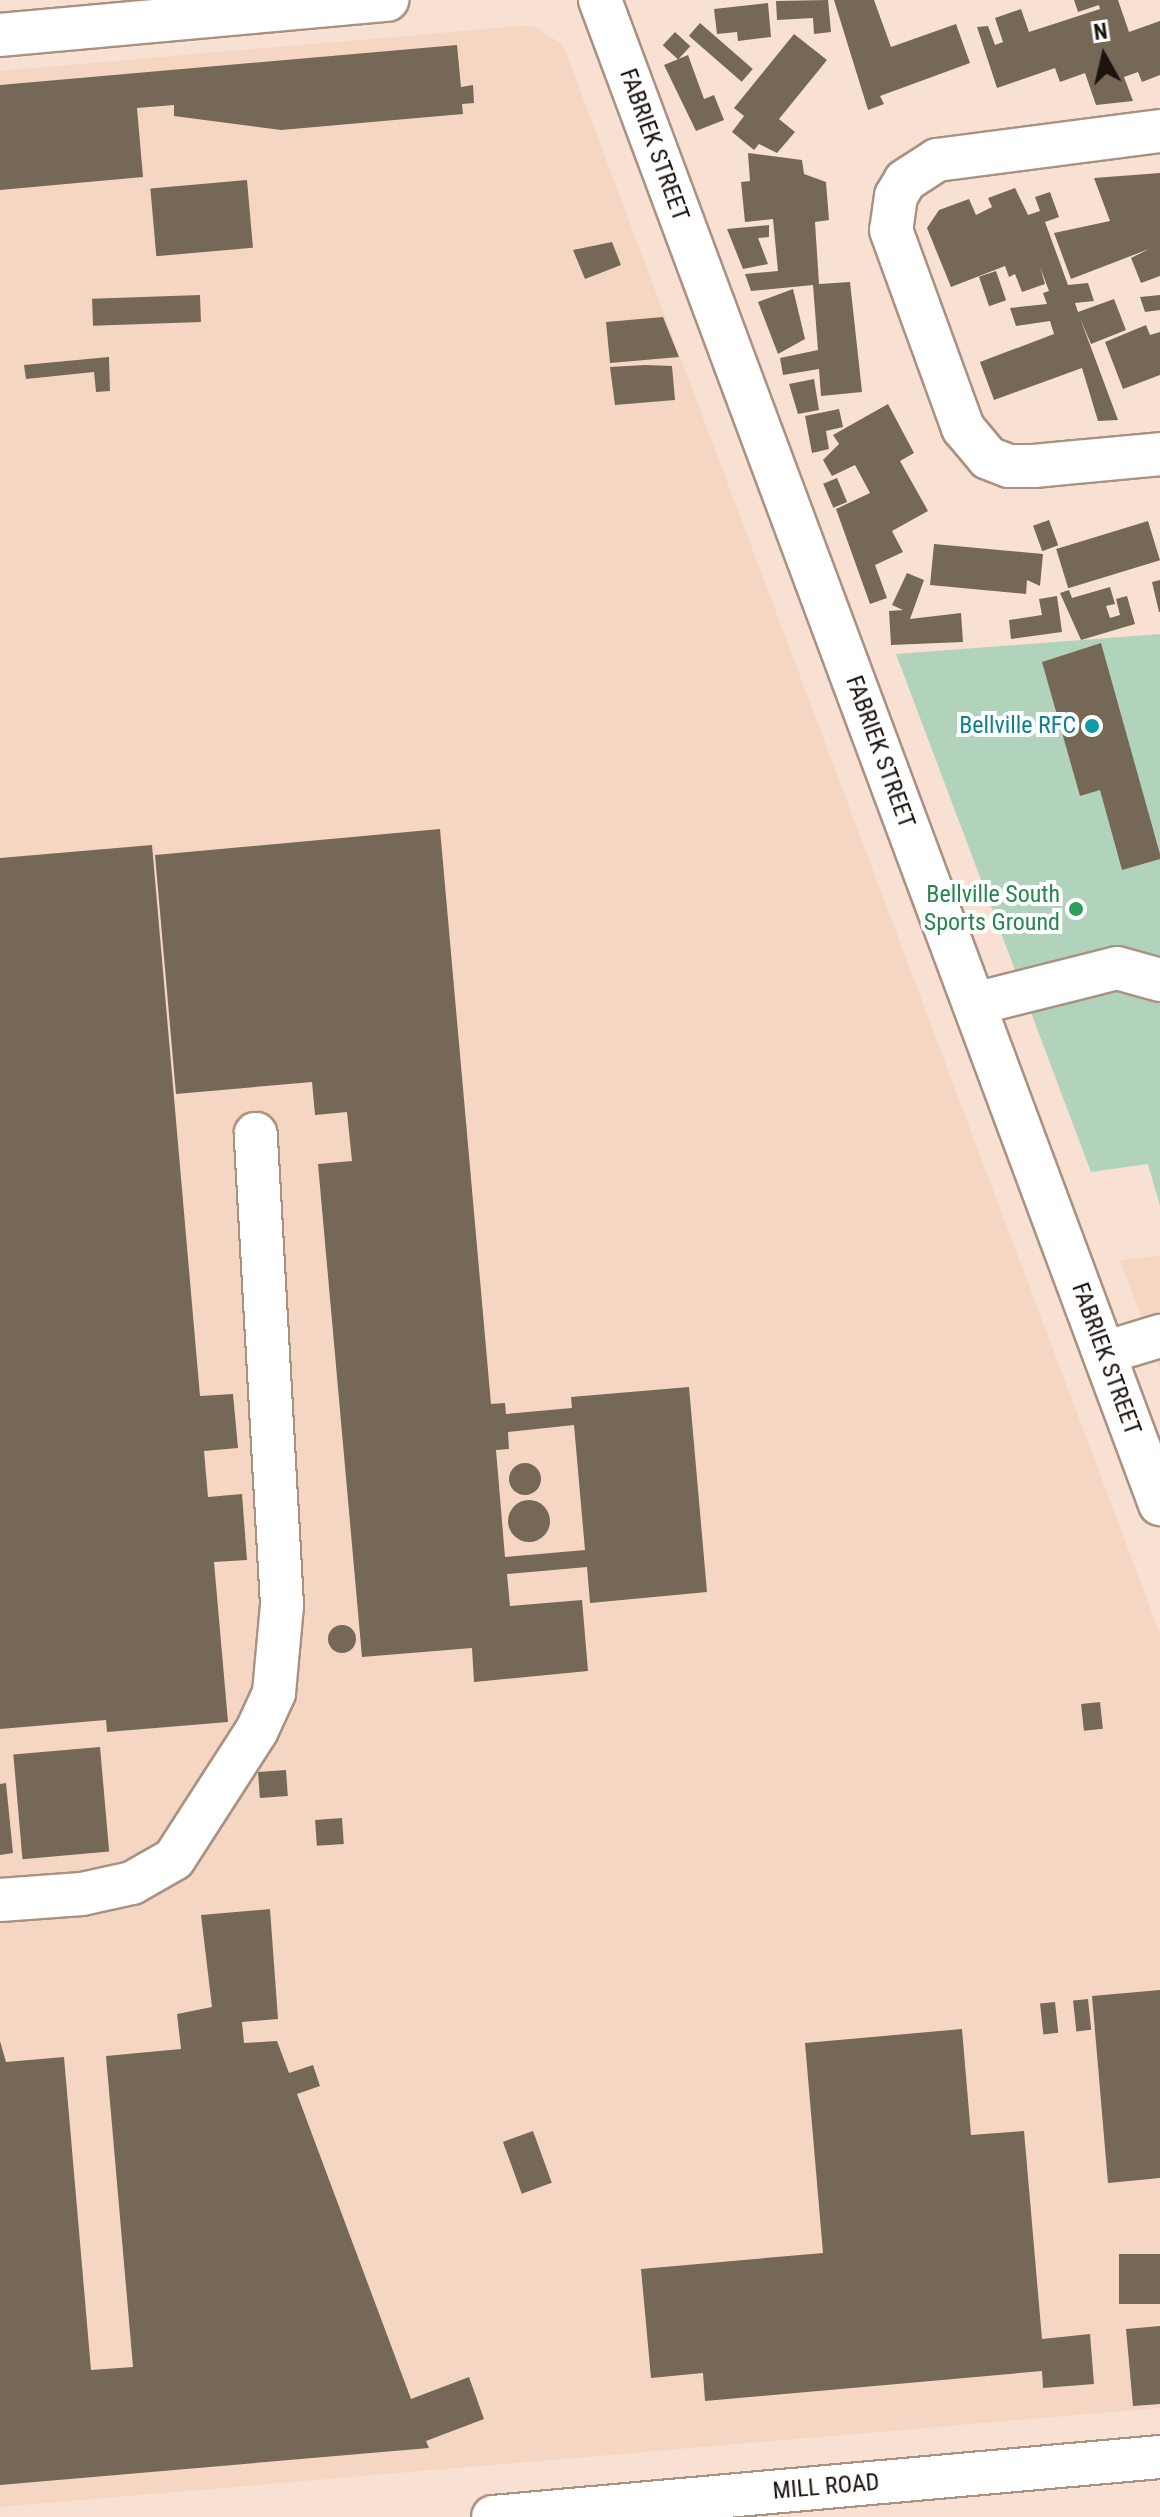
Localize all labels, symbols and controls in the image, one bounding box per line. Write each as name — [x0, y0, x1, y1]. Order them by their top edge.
north arrow — [1064, 16, 1144, 96]
text: N — [1092, 18, 1109, 45]
street label: FABRIEK STREET — [613, 65, 695, 225]
street label: FABRIEK STREET — [839, 672, 921, 832]
place label: Bellville RFC — [959, 712, 1076, 740]
marker: Bellville RFC — [1083, 717, 1101, 735]
place label: Bellville South Sports Ground — [924, 881, 1060, 937]
marker: Bellville South Sports Ground — [1067, 900, 1085, 918]
street label: FABRIEK STREET — [1065, 1279, 1147, 1439]
street label: MILL ROAD — [771, 2468, 881, 2506]

